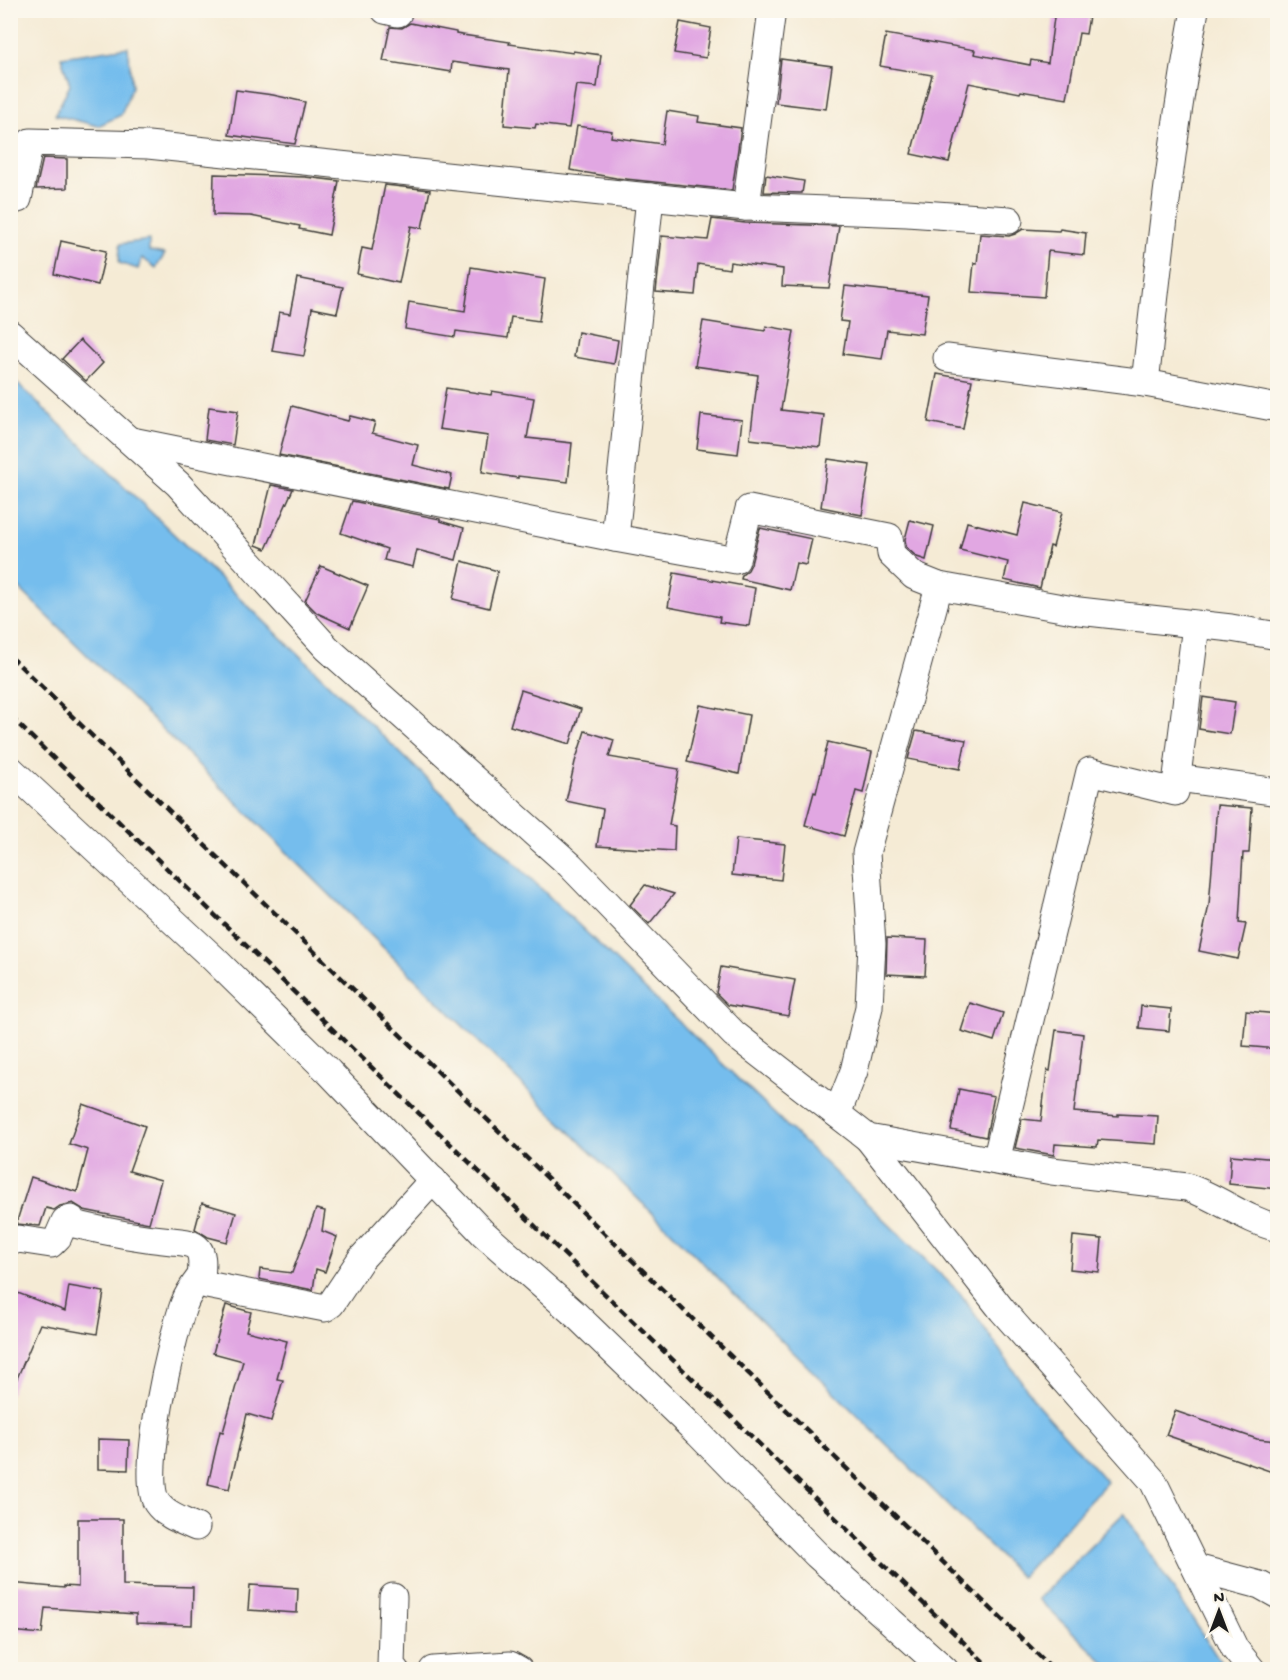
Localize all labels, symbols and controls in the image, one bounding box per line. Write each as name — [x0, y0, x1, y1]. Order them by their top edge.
north arrow — [1189, 1581, 1249, 1641]
text: N — [1214, 1590, 1225, 1609]

